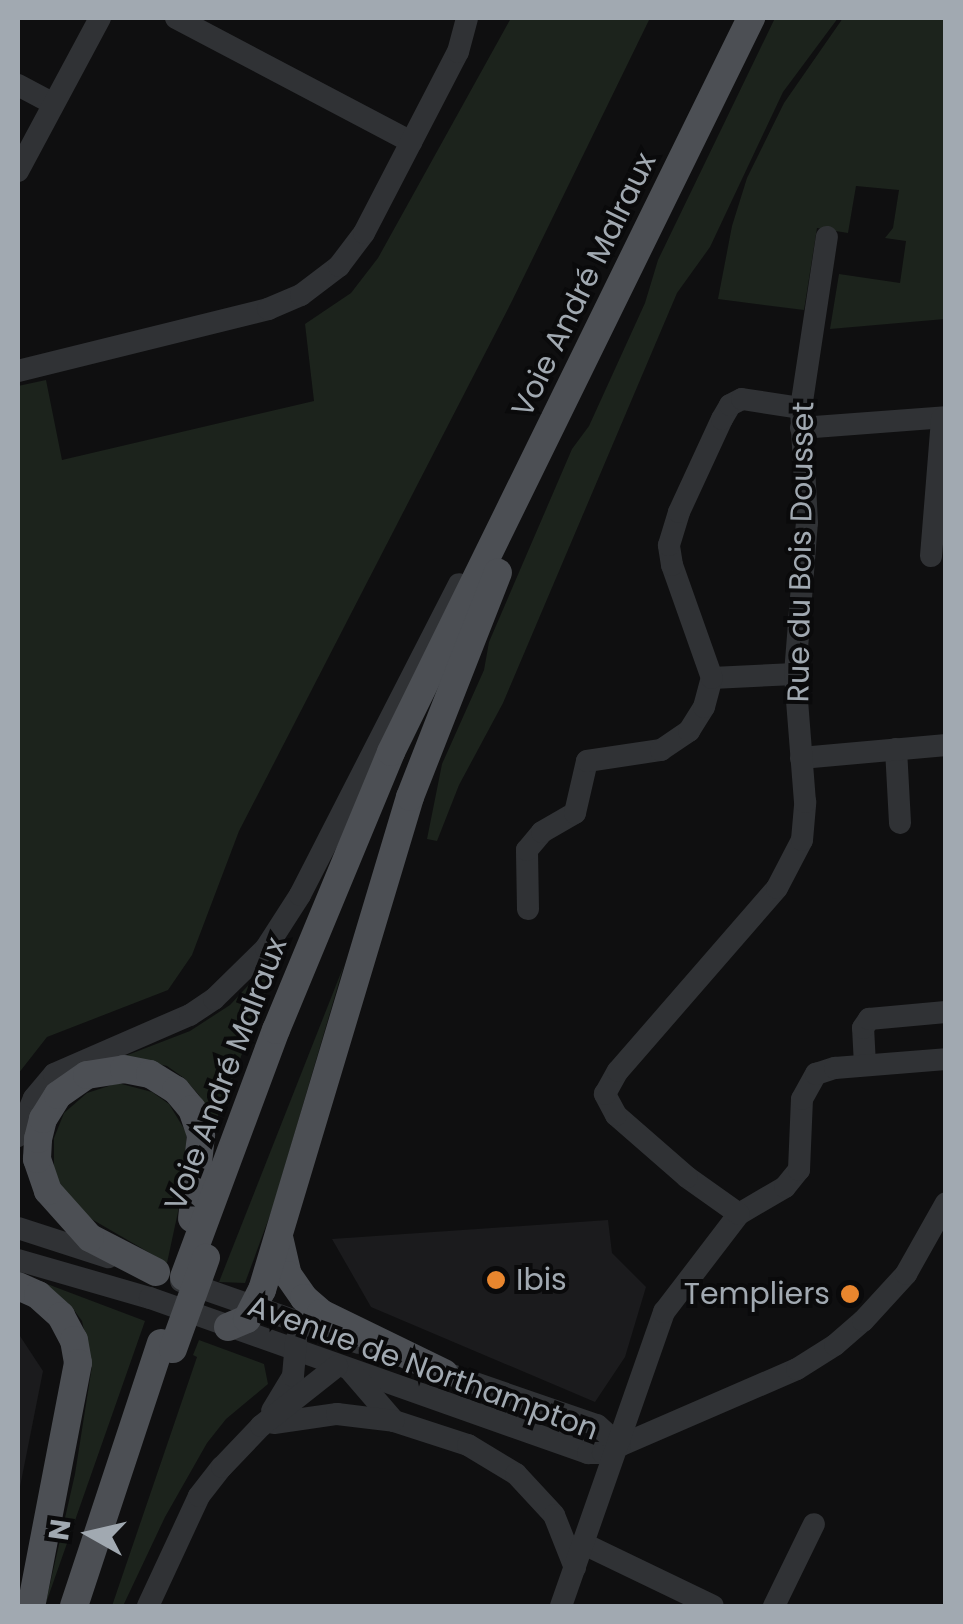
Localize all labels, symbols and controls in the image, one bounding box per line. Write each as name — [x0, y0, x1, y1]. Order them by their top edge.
street label: Voie André Malraux — [504, 147, 664, 423]
street label: Rue du Bois Dousset — [780, 401, 822, 703]
street label: Voie André Malraux — [157, 932, 295, 1216]
place label: Ibis — [516, 1262, 567, 1298]
marker: Ibis — [485, 1269, 507, 1291]
place label: Templiers — [684, 1276, 830, 1312]
marker: Templiers — [839, 1283, 861, 1305]
street label: Avenue de Northampton — [243, 1288, 603, 1448]
north arrow — [40, 1484, 140, 1584]
text: N — [39, 1517, 81, 1543]

